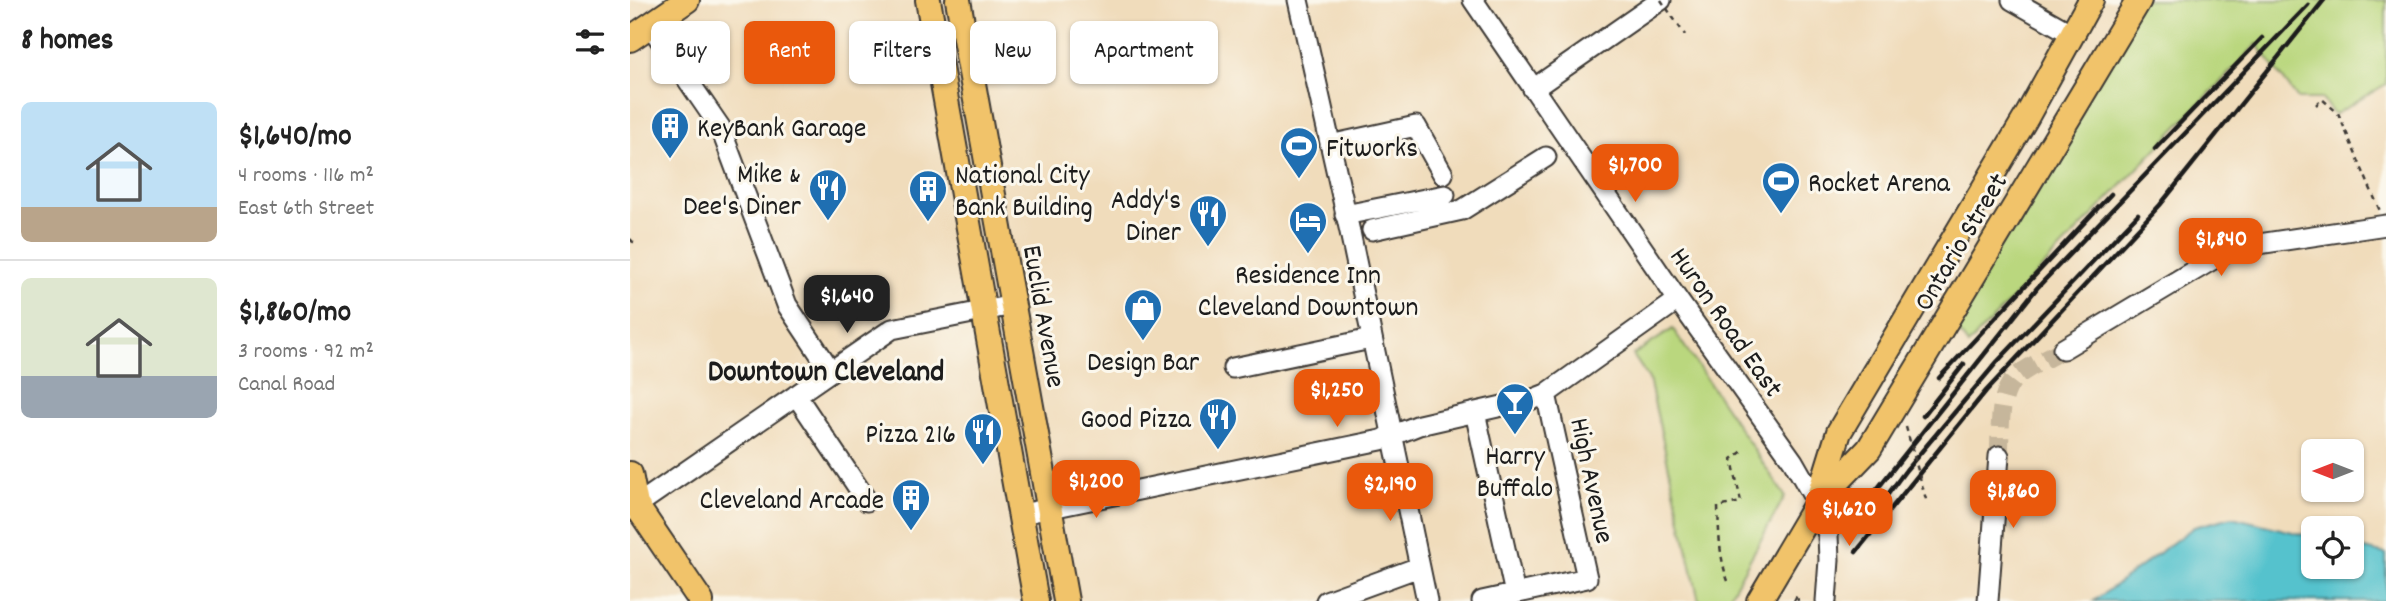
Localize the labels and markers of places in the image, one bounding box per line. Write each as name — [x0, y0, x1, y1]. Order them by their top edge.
building icon: KeyBank Garage — [649, 105, 691, 160]
place label: KeyBank Garage — [697, 111, 866, 151]
sports icon: Fitworks — [1278, 125, 1320, 180]
place label: Fitworks — [1326, 131, 1418, 171]
pin: $1,700 — [1578, 144, 1692, 204]
place label: Mike & Dee's Diner — [683, 157, 802, 229]
place label: National City Bank Building — [955, 158, 1093, 230]
sports icon: Rocket Arena — [1760, 160, 1802, 215]
place label: Rocket Arena — [1808, 166, 1951, 206]
restaurant icon: Mike & Dee's Diner — [807, 167, 849, 222]
building icon: National City Bank Building — [907, 168, 949, 223]
place label: Addy's Diner — [1111, 183, 1182, 255]
restaurant icon: Addy's Diner — [1187, 193, 1229, 248]
hotel icon: Residence Inn Cleveland Downtown — [1287, 200, 1329, 255]
pin: $1,840 — [2164, 218, 2278, 278]
place label: Residence Inn Cleveland Downtown — [1198, 258, 1418, 330]
pin: $1,640 — [790, 276, 904, 335]
shop icon: Design Bar — [1122, 287, 1164, 342]
place label: Design Bar — [1087, 345, 1200, 385]
pin: $1,250 — [1280, 370, 1394, 429]
bar icon: Harry Buffalo — [1494, 381, 1536, 436]
restaurant icon: Good Pizza — [1197, 396, 1239, 451]
place label: Good Pizza — [1080, 402, 1192, 442]
restaurant icon: Pizza 216 — [962, 411, 1004, 466]
place label: Pizza 216 — [865, 417, 956, 457]
place label: Harry Buffalo — [1477, 439, 1553, 511]
pin: $1,200 — [1039, 461, 1153, 520]
pin: $2,190 — [1333, 463, 1447, 523]
pin: $1,860 — [1956, 470, 2070, 530]
building icon: Cleveland Arcade — [890, 477, 932, 532]
place label: Cleveland Arcade — [699, 483, 884, 523]
pin: $1,620 — [1792, 489, 1906, 548]

